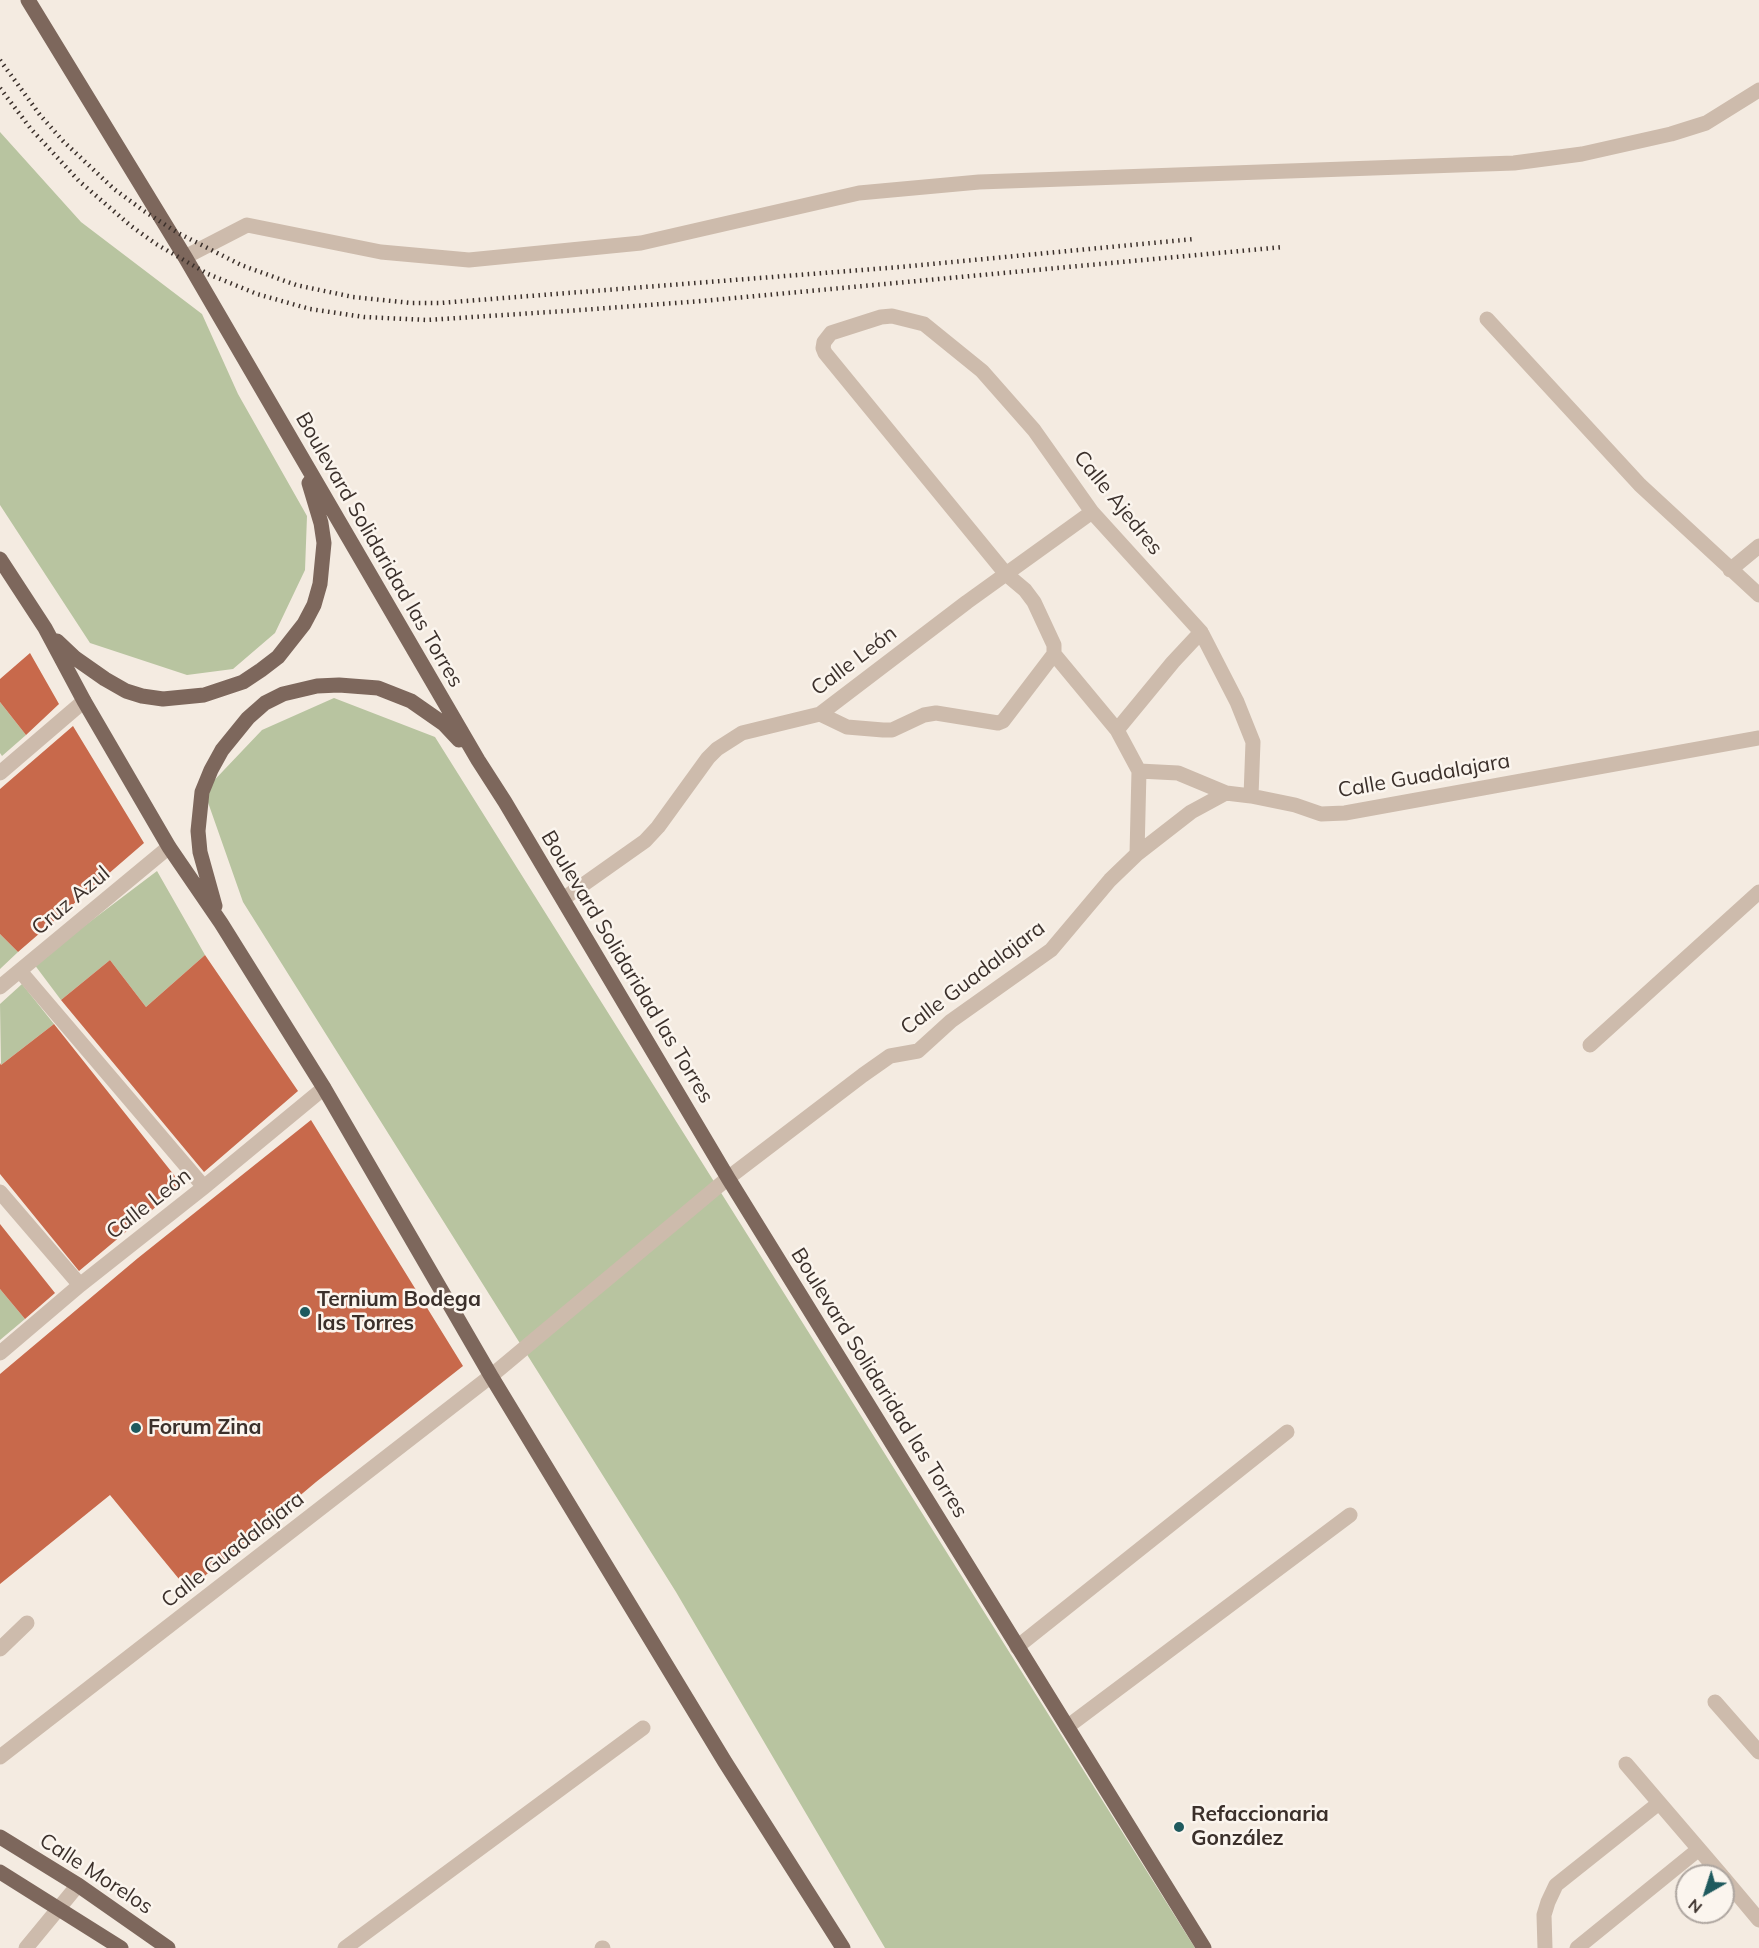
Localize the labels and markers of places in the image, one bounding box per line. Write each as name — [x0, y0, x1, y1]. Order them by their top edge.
place label: Ternium Bodega las Torres — [317, 1287, 481, 1337]
marker: Ternium Bodega las Torres — [298, 1305, 312, 1319]
place label: Forum Zina — [148, 1415, 261, 1441]
marker: Forum Zina — [129, 1421, 143, 1435]
place label: Refaccionaria González — [1191, 1802, 1329, 1852]
marker: Refaccionaria González — [1172, 1820, 1186, 1834]

